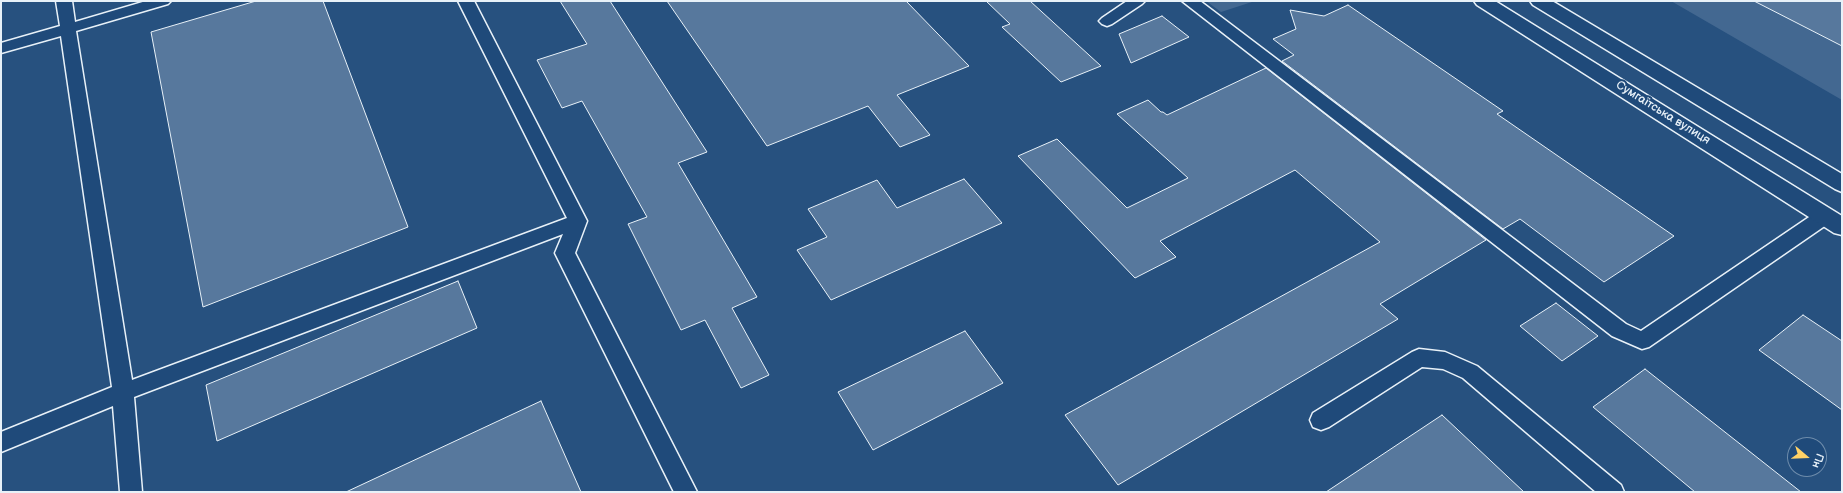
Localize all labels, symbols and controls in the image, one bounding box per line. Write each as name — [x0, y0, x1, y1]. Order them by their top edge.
street label: Сумгаїтська вулиця — [1613, 78, 1713, 148]
north arrow — [1787, 437, 1827, 477]
text: Пн — [1809, 452, 1826, 470]

